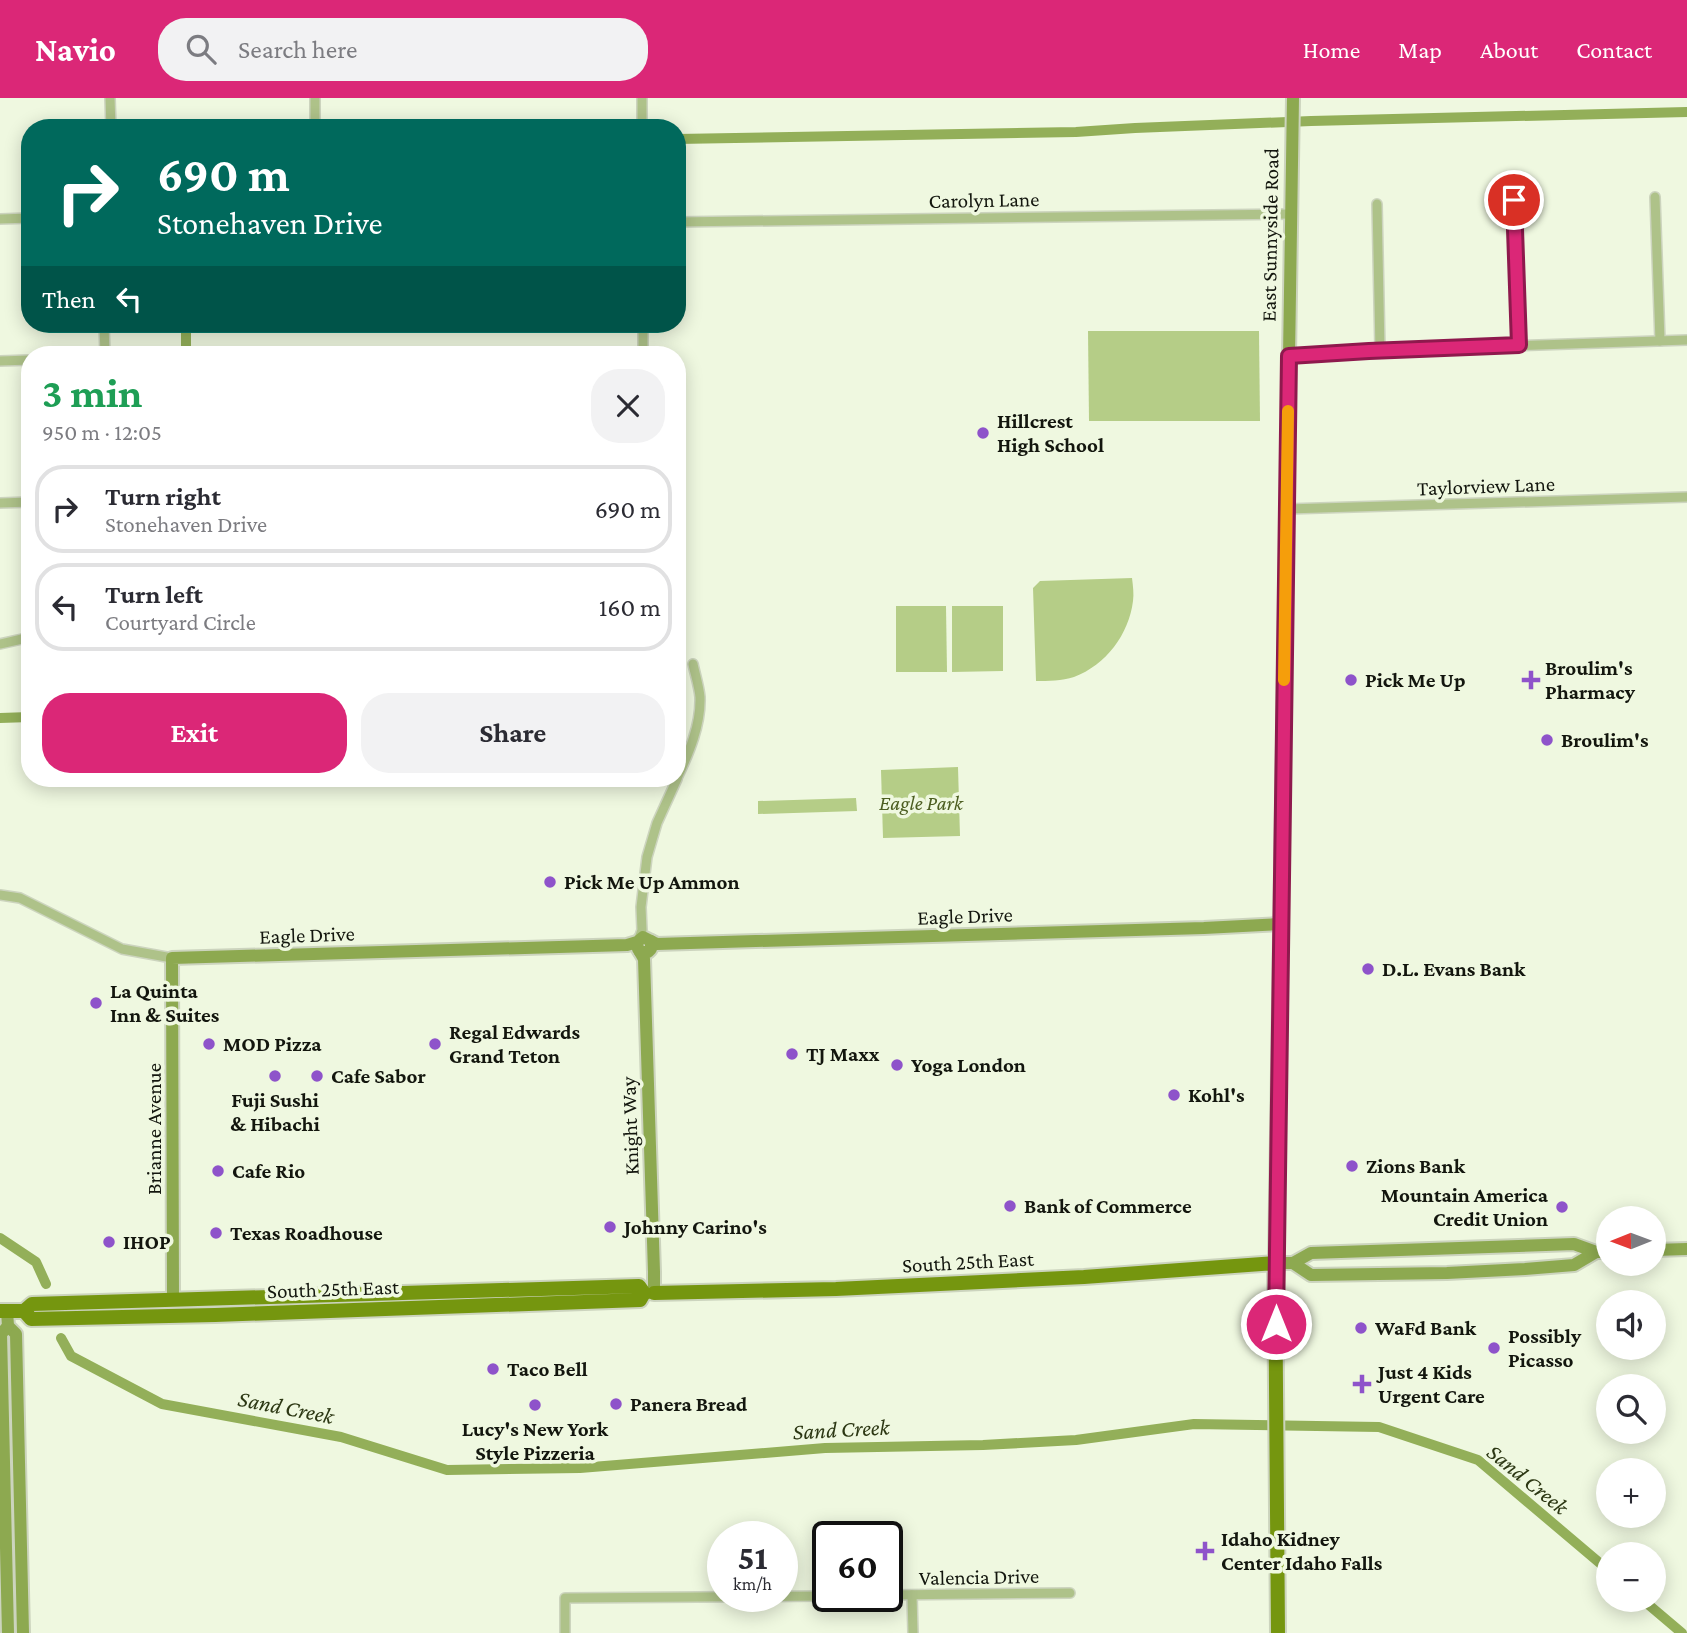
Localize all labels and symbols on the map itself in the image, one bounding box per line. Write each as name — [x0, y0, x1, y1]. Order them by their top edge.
street label: East Sunnyside Road — [1256, 148, 1284, 322]
pin — [1484, 170, 1544, 230]
street label: Carolyn Lane — [928, 187, 1040, 213]
place label: Hillcrest High School — [997, 409, 1104, 457]
marker: Hillcrest High School — [975, 425, 991, 441]
street label: Taylorview Lane — [1417, 472, 1555, 500]
place label: Broulim's Pharmacy — [1545, 656, 1636, 704]
place label: Pick Me Up — [1365, 668, 1466, 692]
marker: Pick Me Up — [1343, 672, 1359, 688]
marker: Broulim's Pharmacy — [1523, 672, 1539, 688]
place label: Broulim's — [1561, 728, 1649, 752]
marker: Broulim's — [1539, 732, 1555, 748]
park label: Eagle Park — [879, 791, 964, 815]
place label: Pick Me Up Ammon — [564, 870, 740, 894]
marker: Pick Me Up Ammon — [542, 874, 558, 890]
street label: Eagle Drive — [917, 902, 1013, 930]
street label: Eagle Drive — [259, 921, 355, 949]
place label: D.L. Evans Bank — [1382, 957, 1526, 981]
marker: D.L. Evans Bank — [1360, 961, 1376, 977]
place label: La Quinta Inn & Suites — [110, 979, 220, 1027]
marker: La Quinta Inn & Suites — [88, 995, 104, 1011]
place label: Regal Edwards Grand Teton — [449, 1020, 581, 1068]
place label: MOD Pizza — [223, 1032, 322, 1056]
marker: MOD Pizza — [201, 1036, 217, 1052]
marker: Regal Edwards Grand Teton — [427, 1036, 443, 1052]
place label: TJ Maxx — [806, 1042, 880, 1066]
marker: TJ Maxx — [784, 1046, 800, 1062]
place label: Yoga London — [911, 1053, 1026, 1077]
marker: Yoga London — [889, 1057, 905, 1073]
street label: Brianne Avenue — [142, 1063, 166, 1195]
place label: Cafe Sabor — [331, 1064, 426, 1088]
marker: Fuji Sushi & Hibachi — [267, 1068, 283, 1084]
marker: Cafe Sabor — [309, 1068, 325, 1084]
street label: Knight Way — [616, 1076, 644, 1176]
place label: Kohl's — [1188, 1083, 1245, 1107]
marker: Kohl's — [1166, 1087, 1182, 1103]
place label: Fuji Sushi & Hibachi — [230, 1088, 320, 1136]
place label: Zions Bank — [1366, 1154, 1466, 1178]
marker: Zions Bank — [1344, 1158, 1360, 1174]
place label: Cafe Rio — [232, 1159, 305, 1183]
marker: Cafe Rio — [210, 1163, 226, 1179]
place label: Mountain America Credit Union — [1381, 1183, 1549, 1231]
place label: Bank of Commerce — [1024, 1194, 1192, 1218]
marker: Bank of Commerce — [1002, 1198, 1018, 1214]
marker: Mountain America Credit Union — [1554, 1199, 1570, 1215]
north arrow — [1596, 1206, 1666, 1276]
place label: Johnny Carino's — [622, 1215, 767, 1239]
marker: Johnny Carino's — [602, 1219, 618, 1235]
place label: Texas Roadhouse — [230, 1221, 383, 1245]
marker: Texas Roadhouse — [208, 1225, 224, 1241]
place label: IHOP — [123, 1230, 171, 1254]
marker: IHOP — [101, 1234, 117, 1250]
street label: South 25th East — [902, 1247, 1035, 1277]
street label: South 25th East — [267, 1275, 400, 1303]
position arrow — [1239, 1287, 1313, 1361]
place label: WaFd Bank — [1374, 1316, 1477, 1340]
marker: WaFd Bank — [1353, 1320, 1369, 1336]
place label: Possibly Picasso — [1508, 1324, 1582, 1372]
marker: Possibly Picasso — [1486, 1340, 1502, 1356]
place label: Taco Bell — [507, 1357, 588, 1381]
place label: Just 4 Kids Urgent Care — [1376, 1360, 1485, 1408]
marker: Taco Bell — [485, 1361, 501, 1377]
marker: Just 4 Kids Urgent Care — [1352, 1374, 1372, 1394]
water label: Sand Creek — [236, 1385, 337, 1429]
place label: Panera Bread — [630, 1392, 748, 1416]
marker: Panera Bread — [608, 1396, 624, 1412]
marker: Lucy's New York Style Pizzeria — [527, 1397, 543, 1413]
water label: Sand Creek — [792, 1413, 891, 1445]
place label: Lucy's New York Style Pizzeria — [462, 1417, 609, 1465]
water label: Sand Creek — [1482, 1438, 1575, 1520]
speed limit sign: 60 — [812, 1521, 903, 1612]
place label: Idaho Kidney Center Idaho Falls — [1221, 1527, 1383, 1575]
marker: Idaho Kidney Center Idaho Falls — [1195, 1541, 1215, 1561]
street label: Valencia Drive — [919, 1564, 1039, 1590]

